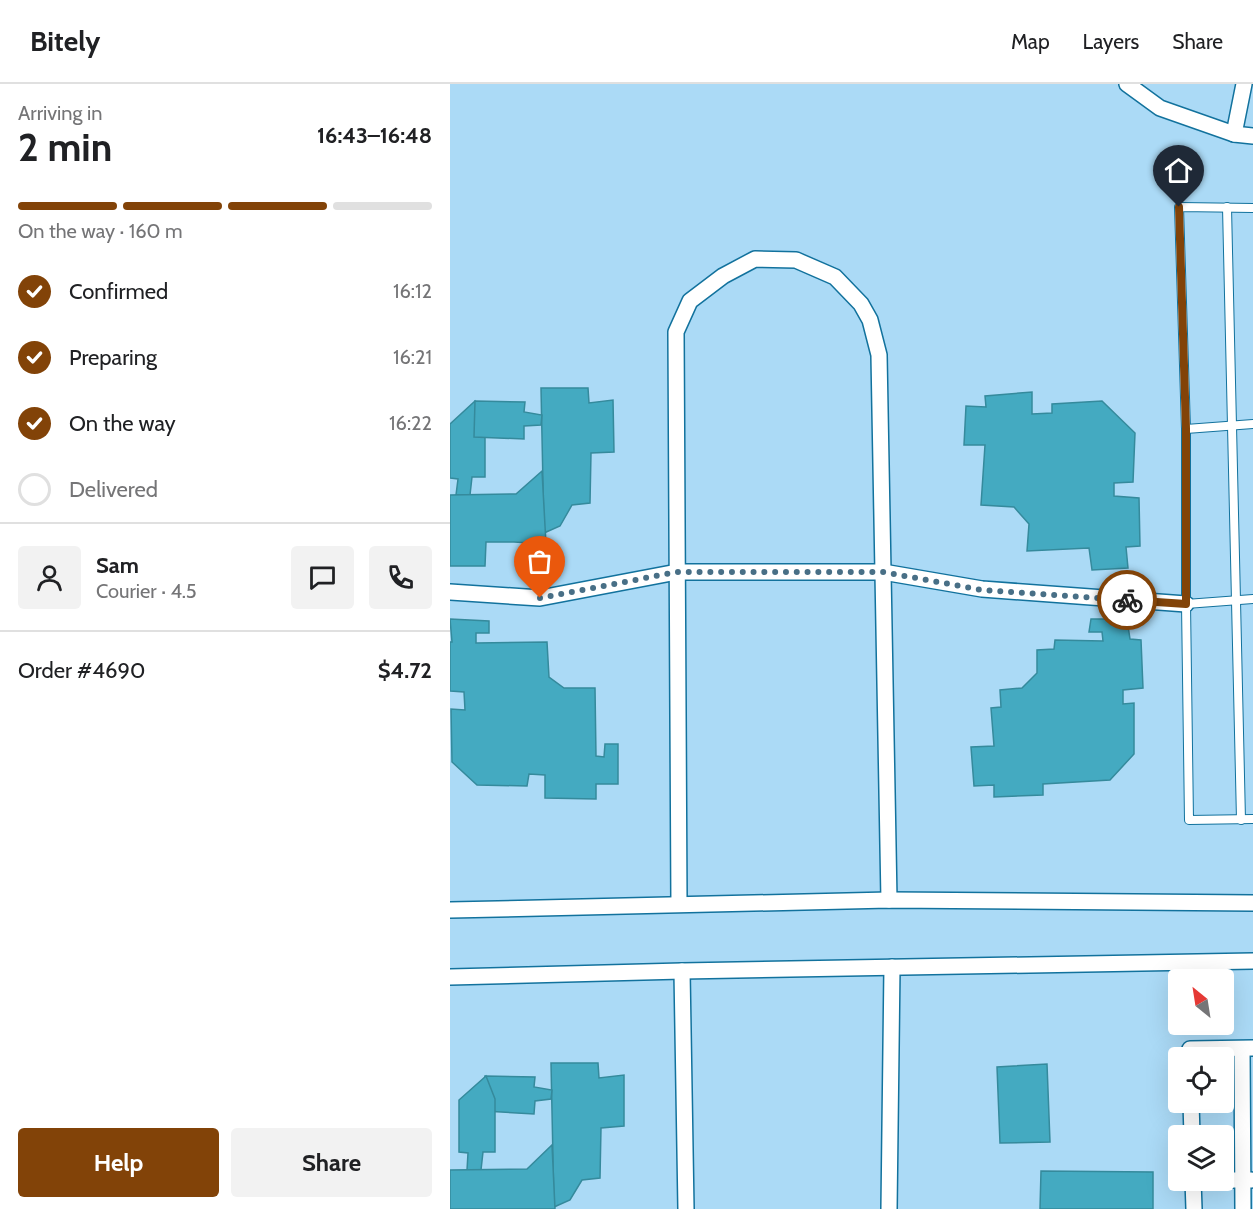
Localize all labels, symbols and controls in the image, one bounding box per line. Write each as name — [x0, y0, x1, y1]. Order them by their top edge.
text: Bitely — [30, 24, 100, 58]
text: Map — [1011, 29, 1050, 54]
text: Layers — [1083, 29, 1139, 54]
text: Share — [1172, 29, 1223, 54]
text: Arriving in — [18, 101, 102, 125]
text: 16:43–16:48 — [317, 122, 432, 149]
text: 2 min — [18, 123, 112, 171]
pin — [1153, 145, 1204, 207]
icon: home — [1162, 154, 1195, 187]
text: On the way · 160 m — [18, 219, 183, 243]
icon: check — [18, 275, 51, 308]
text: Confirmed — [69, 278, 168, 305]
text: 16:12 — [393, 279, 432, 303]
icon: check — [18, 341, 51, 374]
text: Preparing — [69, 344, 157, 371]
text: 16:21 — [393, 345, 432, 369]
icon: check — [18, 407, 51, 440]
text: On the way — [69, 410, 176, 437]
text: 16:22 — [389, 411, 432, 435]
text: Delivered — [69, 476, 158, 503]
pin — [514, 536, 565, 598]
icon: bag — [523, 545, 556, 578]
button: person — [18, 546, 81, 609]
button: chat — [291, 546, 354, 609]
button: phone — [369, 546, 432, 609]
text: Sam — [96, 552, 139, 579]
courier — [1097, 570, 1157, 630]
text: Courier · 4.5 — [96, 579, 197, 603]
icon: bike — [1111, 584, 1144, 617]
text: Order #4690 — [18, 657, 145, 684]
text: $4.72 — [378, 657, 432, 684]
north arrow — [1168, 969, 1234, 1035]
map controls — [1168, 969, 1234, 1191]
button: locate — [1168, 1047, 1234, 1113]
button: layers — [1168, 1125, 1234, 1191]
button: Help — [18, 1128, 219, 1197]
button: Share — [231, 1128, 432, 1197]

